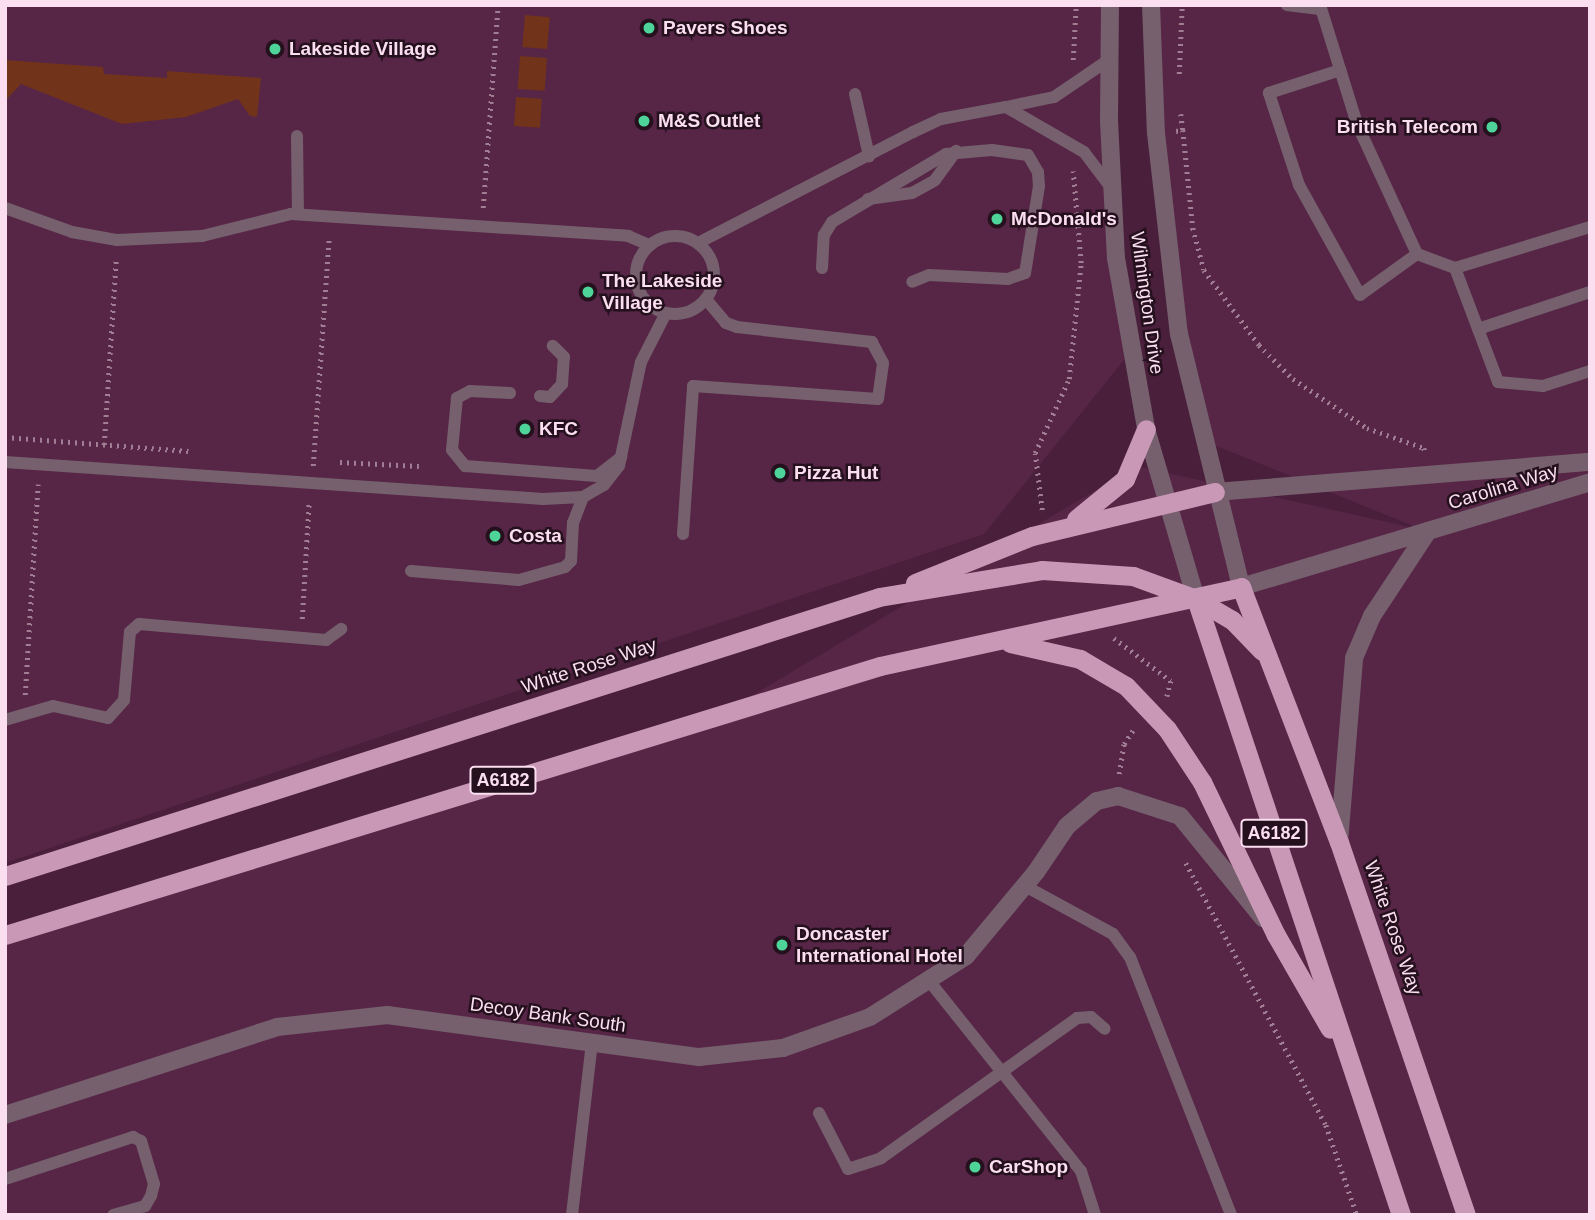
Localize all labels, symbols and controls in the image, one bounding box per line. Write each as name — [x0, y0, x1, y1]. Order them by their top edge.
place label: Pavers Shoes — [663, 17, 788, 39]
marker: Pavers Shoes — [641, 20, 657, 36]
place label: Lakeside Village — [289, 38, 437, 60]
marker: Lakeside Village — [267, 41, 283, 57]
place label: M&S Outlet — [658, 110, 760, 132]
marker: M&S Outlet — [636, 113, 652, 129]
place label: British Telecom — [1337, 116, 1478, 138]
marker: British Telecom — [1484, 119, 1500, 135]
place label: McDonald's — [1011, 208, 1117, 230]
marker: McDonald's — [989, 211, 1005, 227]
street label: Wilmington Drive — [1126, 230, 1168, 376]
place label: The Lakeside Village — [602, 270, 722, 314]
marker: The Lakeside Village — [580, 284, 596, 300]
place label: KFC — [539, 418, 578, 440]
marker: KFC — [517, 421, 533, 437]
street label: Carolina Way — [1445, 460, 1561, 514]
place label: Pizza Hut — [794, 462, 878, 484]
marker: Pizza Hut — [772, 465, 788, 481]
place label: Costa — [509, 525, 562, 547]
marker: Costa — [487, 528, 503, 544]
street label: White Rose Way — [519, 633, 659, 699]
road number: A6182 — [468, 766, 538, 794]
road number: A6182 — [1239, 818, 1309, 848]
street label: White Rose Way — [1359, 858, 1427, 998]
place label: Doncaster International Hotel — [796, 923, 963, 967]
marker: Doncaster International Hotel — [774, 937, 790, 953]
street label: Decoy Bank South — [468, 993, 628, 1037]
place label: CarShop — [989, 1156, 1068, 1178]
marker: CarShop — [967, 1159, 983, 1175]

